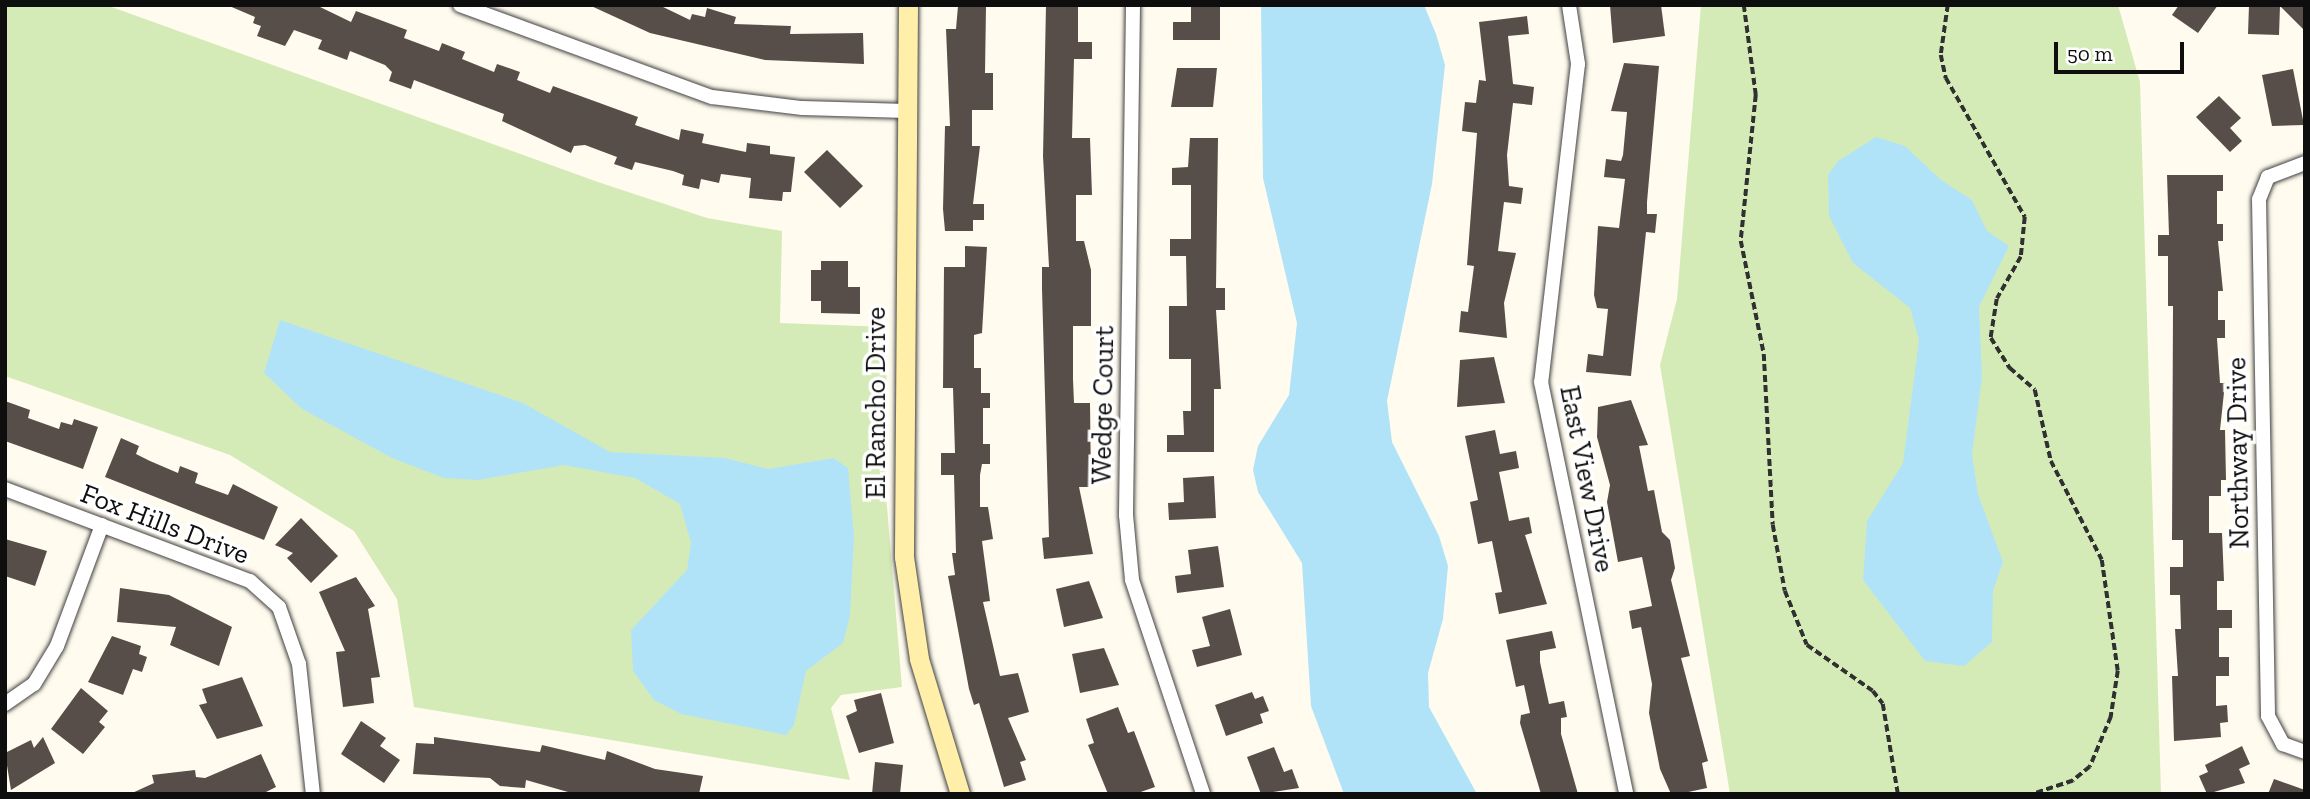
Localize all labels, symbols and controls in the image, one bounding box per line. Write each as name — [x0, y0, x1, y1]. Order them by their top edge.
scale bar — [2058, 28, 2188, 72]
text: 50 m — [2067, 41, 2113, 66]
street label: El Rancho Drive — [859, 307, 893, 499]
street label: Wedge Court — [1085, 325, 1121, 485]
street label: Northway Drive — [2220, 356, 2256, 550]
street label: East View Drive — [1552, 382, 1622, 576]
street label: Fox Hills Drive — [76, 476, 254, 572]

